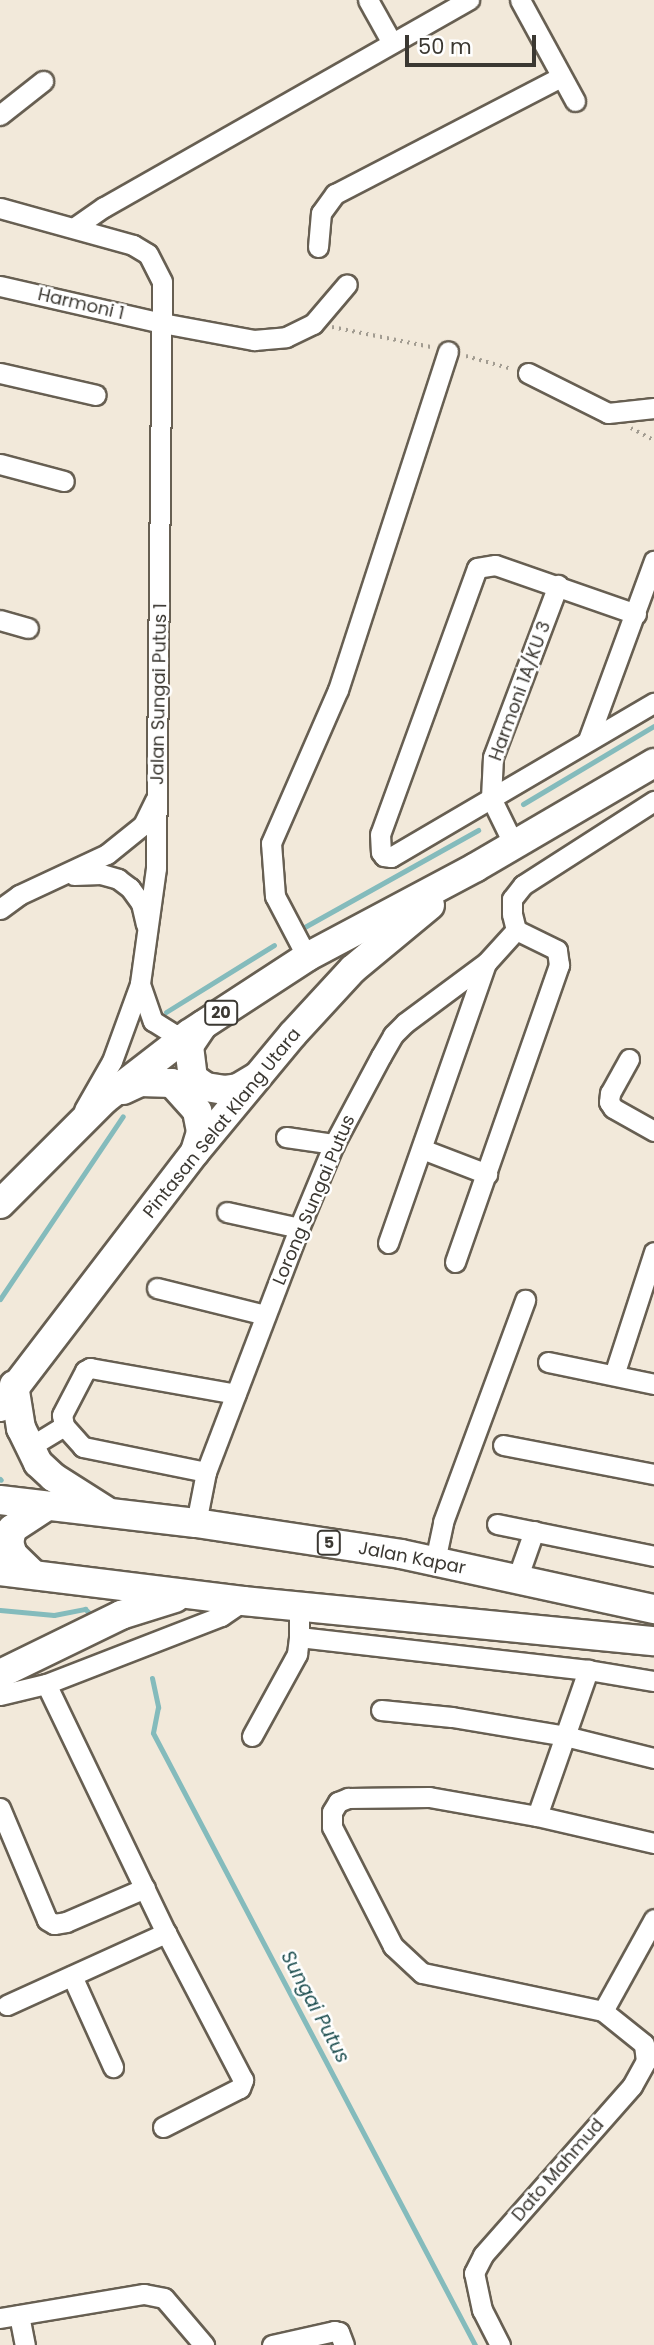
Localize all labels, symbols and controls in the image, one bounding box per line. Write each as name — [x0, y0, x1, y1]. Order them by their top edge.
scale bar — [409, 21, 540, 65]
text: 50 m — [418, 32, 472, 61]
street label: Harmoni 1 — [36, 284, 126, 324]
street label: Jalan Sungai Putus 1 — [147, 603, 171, 785]
street label: Harmoni 1A/KU 3 — [485, 618, 555, 764]
road number: 20 — [204, 1001, 238, 1026]
street label: Pintasan Selat Klang Utara — [139, 1024, 305, 1222]
street label: Lorong Sungai Putus — [268, 1112, 360, 1288]
road number: 5 — [317, 1530, 341, 1555]
street label: Jalan Kapar — [357, 1537, 467, 1579]
water label: Sungai Putus — [276, 1947, 354, 2067]
street label: Dato Mahmud — [507, 2114, 609, 2226]

